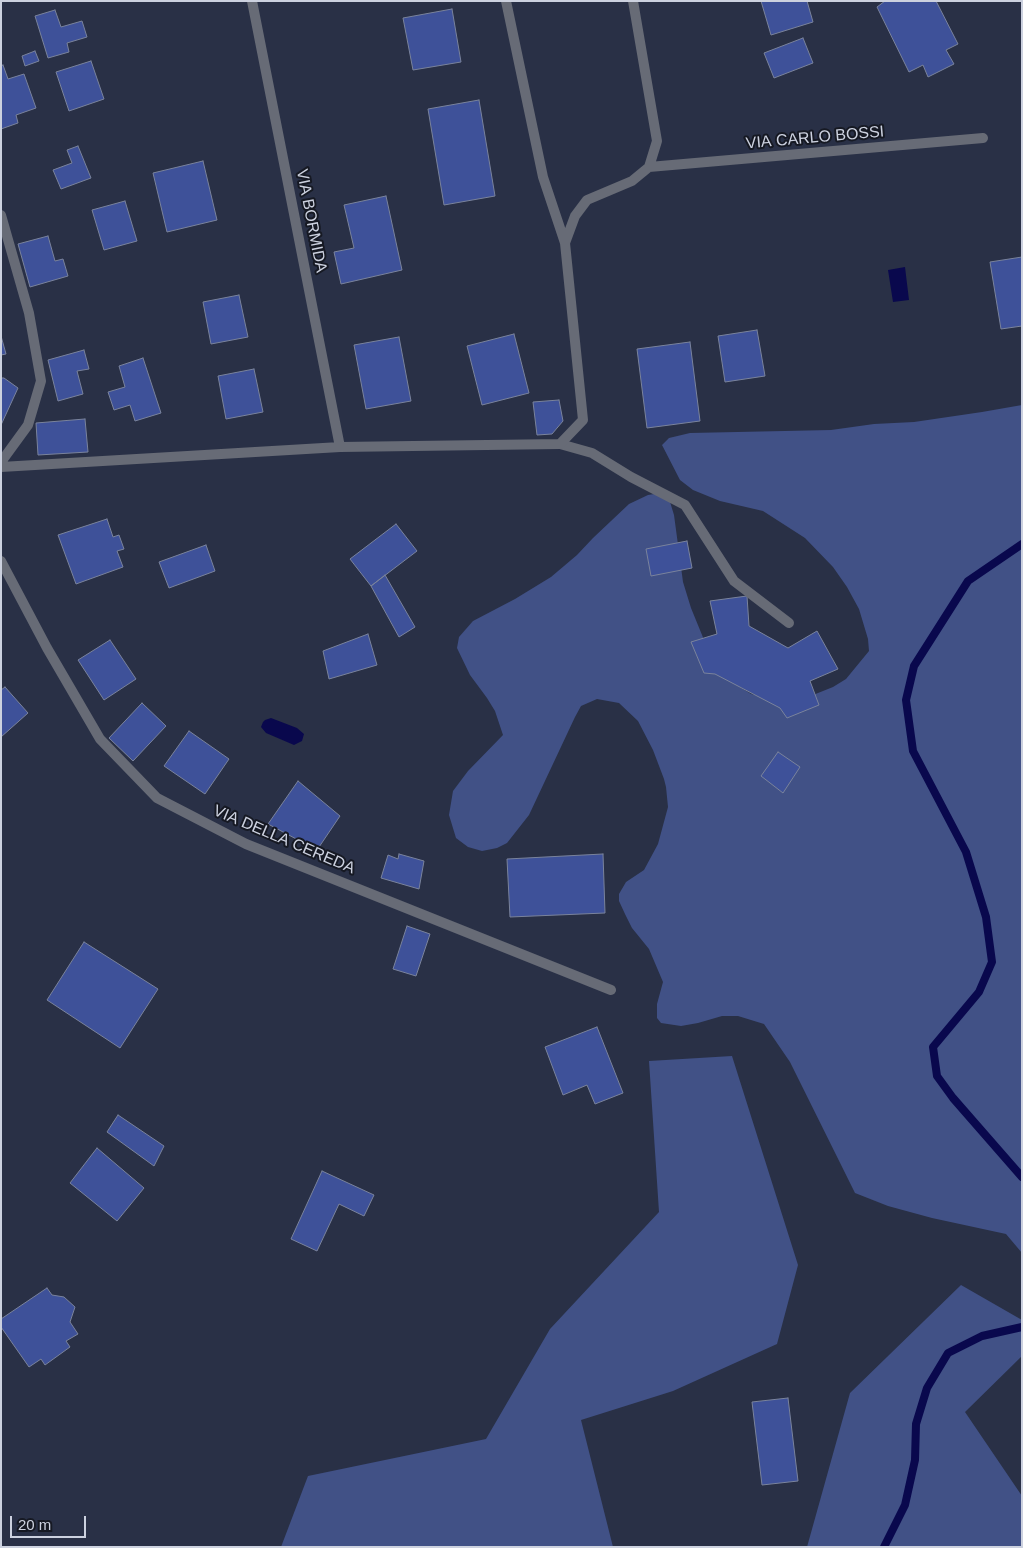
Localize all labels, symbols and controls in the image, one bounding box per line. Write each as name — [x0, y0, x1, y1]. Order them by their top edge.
street label: VIA CARLO BOSSI — [745, 122, 885, 154]
street label: VIA BORMIDA — [292, 168, 330, 274]
street label: VIA DELLA CEREDA — [210, 801, 358, 879]
scale bar — [12, 1506, 89, 1538]
text: 20 m — [18, 1516, 51, 1533]

